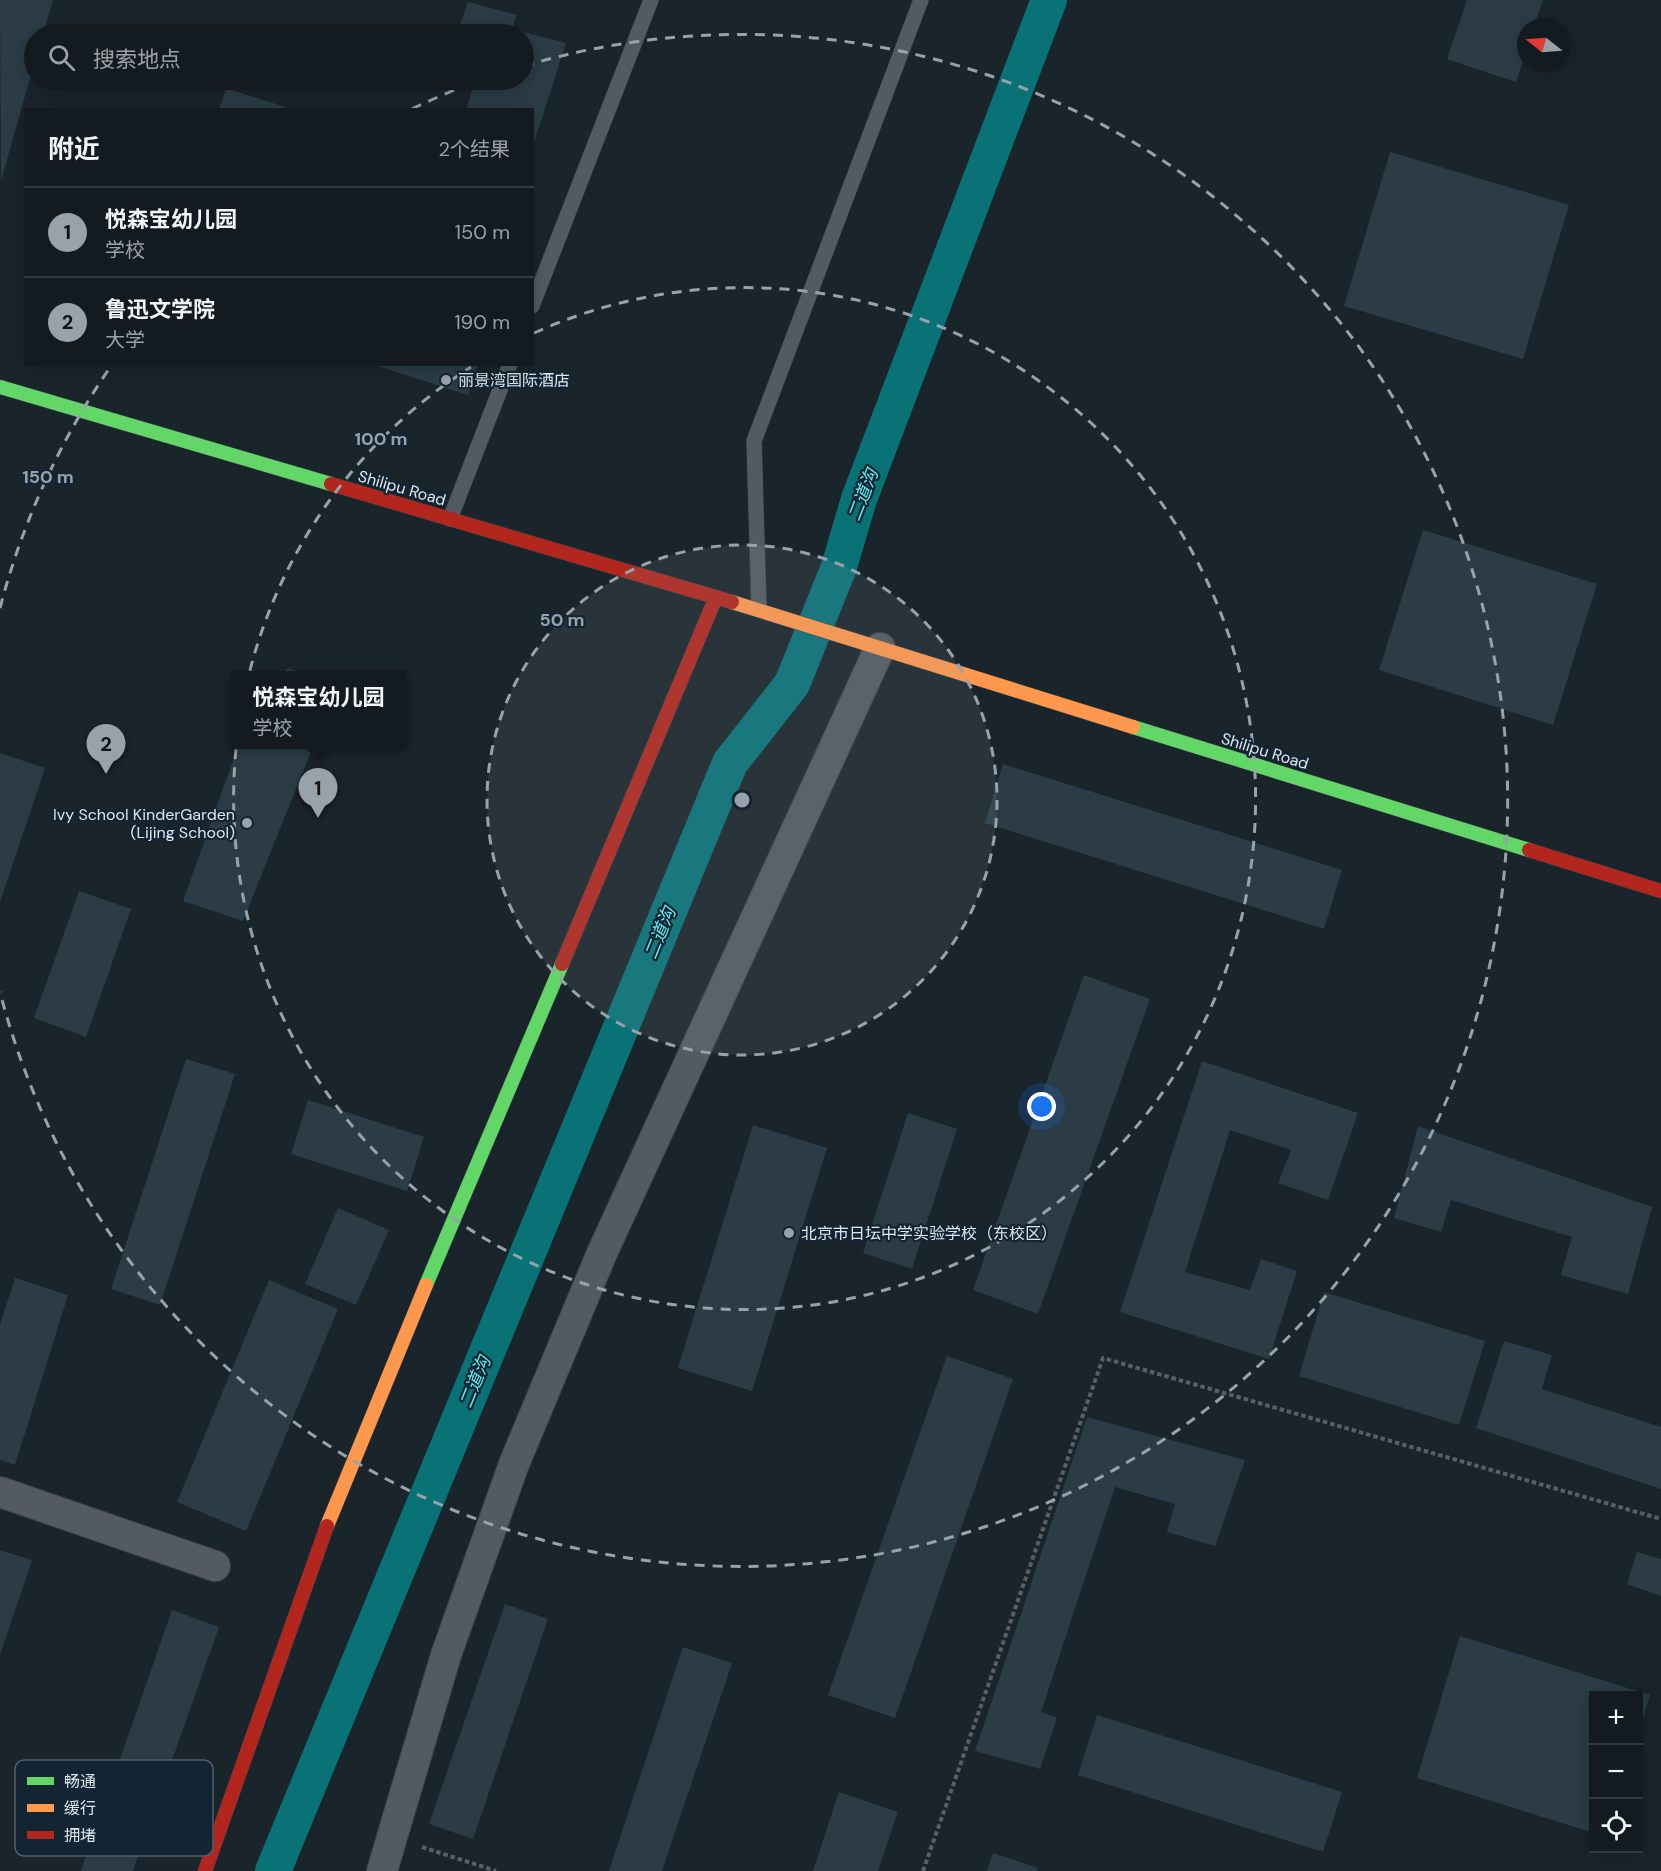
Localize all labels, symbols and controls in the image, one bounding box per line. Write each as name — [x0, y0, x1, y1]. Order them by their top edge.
north arrow — [1517, 18, 1571, 72]
search box — [24, 24, 534, 90]
icon: search — [45, 41, 78, 74]
text: 搜索地点 — [93, 45, 181, 74]
text: 附近 — [48, 132, 100, 166]
text: 2个结果 — [438, 136, 510, 162]
text: 悦森宝幼儿园 — [105, 205, 237, 234]
text: 1 — [64, 219, 71, 245]
text: 150 m — [455, 219, 510, 245]
text: 学校 — [105, 237, 145, 263]
text: 鲁迅文学院 — [105, 295, 215, 324]
text: 2 — [62, 309, 73, 335]
text: 190 m — [454, 309, 510, 335]
text: 大学 — [105, 327, 145, 353]
place label: 丽景湾国际酒店 — [458, 370, 570, 391]
marker: 丽景湾国际酒店 — [439, 373, 453, 387]
text: 100 m — [354, 427, 408, 451]
water label: 二道沟 — [842, 464, 885, 525]
text: 150 m — [22, 465, 74, 489]
street label: Shilipu Road — [356, 465, 448, 511]
text: 50 m — [539, 608, 585, 632]
popup — [230, 671, 407, 749]
text: 悦森宝幼儿园 — [252, 683, 385, 712]
text: 学校 — [252, 715, 292, 741]
pin: 2 — [86, 724, 126, 774]
street label: Shilipu Road — [1219, 728, 1311, 774]
pin: 1 — [298, 768, 338, 818]
centre of rings — [732, 790, 752, 810]
place label: Ivy School KinderGarden (Lijing School) — [53, 804, 235, 843]
marker: Ivy School KinderGarden (Lijing School) — [240, 816, 254, 830]
water label: 二道沟 — [639, 902, 682, 963]
your location — [1027, 1092, 1056, 1121]
place label: 北京市日坛中学实验学校（东校区） — [801, 1223, 1057, 1244]
marker: 北京市日坛中学实验学校（东校区） — [782, 1226, 796, 1240]
water label: 二道沟 — [454, 1351, 497, 1412]
map controls — [1589, 1691, 1643, 1853]
button: + — [1589, 1691, 1643, 1745]
button: − — [1589, 1745, 1643, 1799]
legend — [15, 1760, 213, 1856]
text: 畅通 — [64, 1771, 96, 1792]
text: 缓行 — [64, 1798, 96, 1819]
button: locate — [1589, 1799, 1643, 1853]
text: 拥堵 — [64, 1825, 96, 1846]

